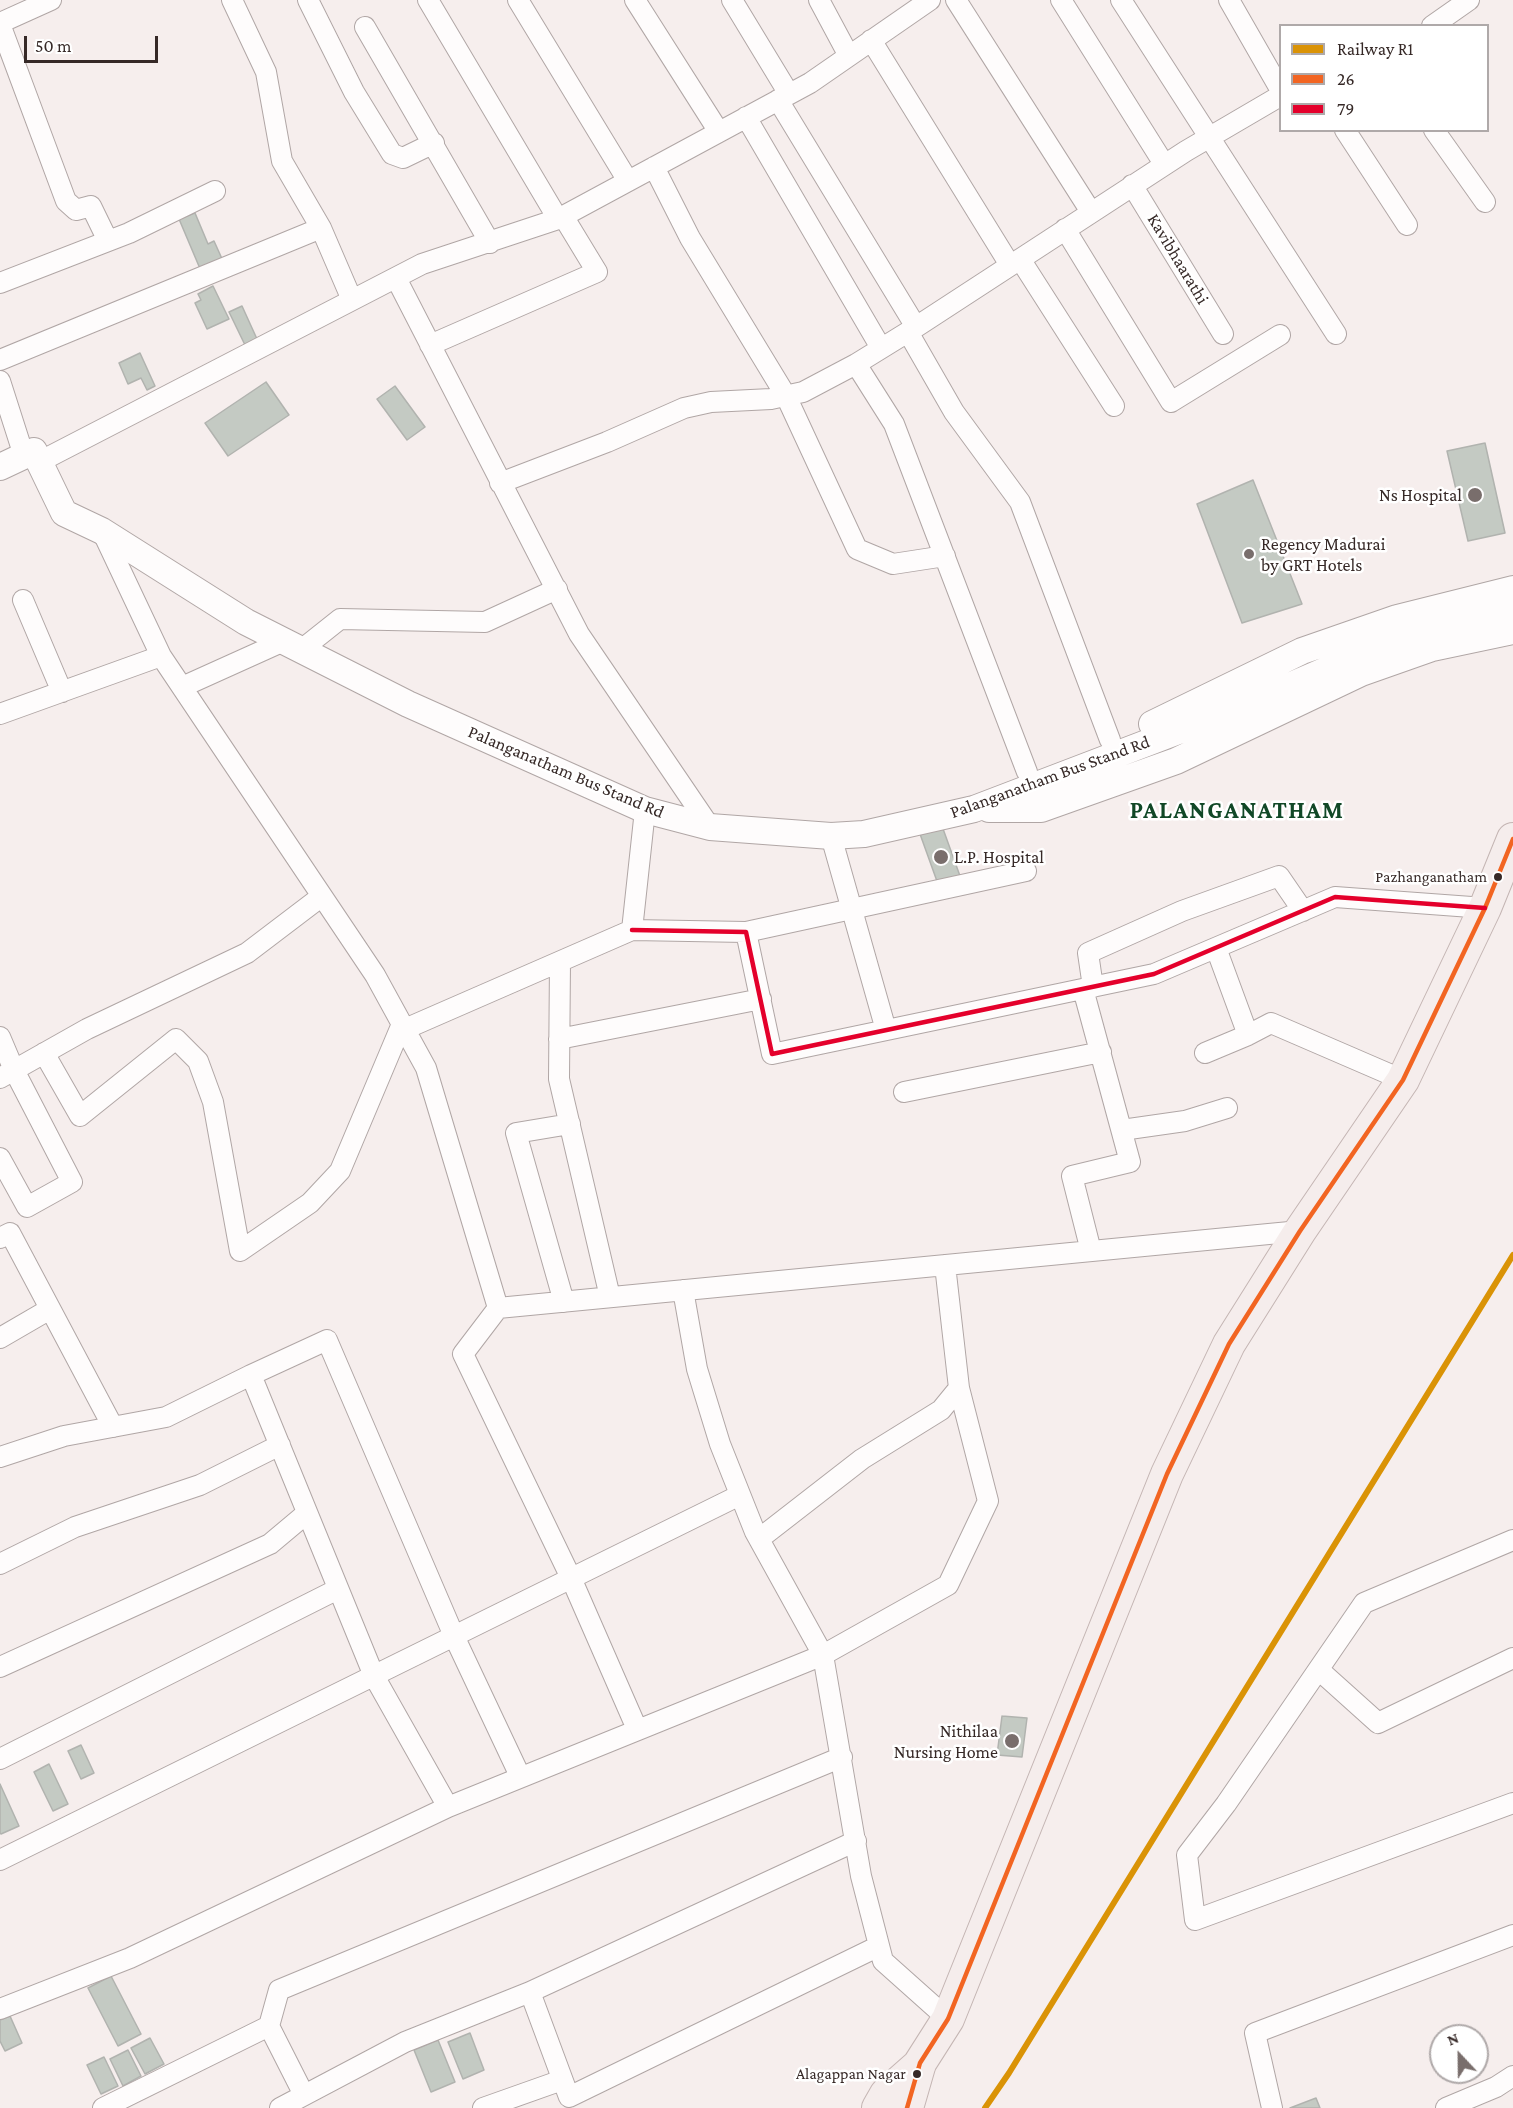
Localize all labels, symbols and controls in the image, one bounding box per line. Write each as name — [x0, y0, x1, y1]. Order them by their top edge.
scale bar — [27, 24, 160, 62]
legend — [1279, 24, 1489, 132]
text: 50 m — [35, 36, 72, 56]
text: Railway R1 — [1337, 39, 1414, 59]
text: 26 — [1337, 69, 1355, 89]
text: 79 — [1337, 99, 1354, 119]
street label: Kavibhaarathi — [1143, 210, 1213, 308]
place label: Ns Hospital — [1379, 484, 1462, 506]
marker: Ns Hospital — [1466, 486, 1484, 504]
place label: Regency Madurai by GRT Hotels — [1261, 533, 1385, 576]
marker: Regency Madurai by GRT Hotels — [1242, 547, 1256, 561]
street label: Palanganatham Bus Stand Rd — [465, 721, 667, 823]
street label: Palanganatham Bus Stand Rd — [947, 731, 1153, 823]
district label: PALANGANATHAM — [1130, 797, 1344, 825]
place label: L.P. Hospital — [954, 846, 1044, 868]
marker: L.P. Hospital — [932, 848, 950, 866]
place label: Pazhanganatham — [1375, 867, 1487, 887]
marker: Pazhanganatham — [1492, 871, 1504, 883]
place label: Nithilaa Nursing Home — [894, 1720, 998, 1762]
marker: Nithilaa Nursing Home — [1003, 1732, 1021, 1750]
north arrow — [1429, 2024, 1489, 2084]
text: N — [1445, 2029, 1461, 2049]
place label: Alagappan Nagar — [796, 2064, 906, 2084]
marker: Alagappan Nagar — [911, 2068, 923, 2080]

